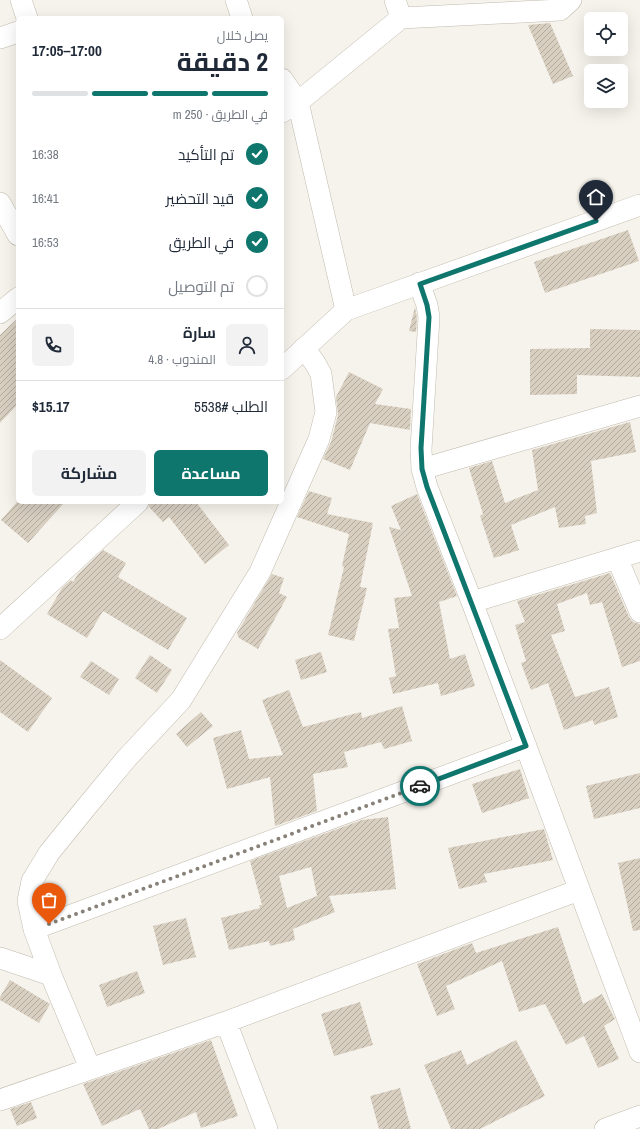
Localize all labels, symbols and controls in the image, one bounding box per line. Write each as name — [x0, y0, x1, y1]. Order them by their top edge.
map controls — [584, 12, 628, 108]
button: locate — [584, 12, 628, 56]
text: يصل خلال — [217, 27, 268, 44]
text: 17:00–17:05 — [32, 40, 102, 61]
text: 2 دقيقة — [177, 44, 268, 79]
button: layers — [584, 64, 628, 108]
text: في الطريق · 250 m — [173, 106, 268, 123]
icon: check — [246, 143, 268, 165]
text: تم التأكيد — [178, 144, 234, 165]
text: 16:38 — [32, 146, 59, 163]
pin — [579, 180, 613, 221]
icon: home — [585, 186, 607, 208]
icon: check — [246, 187, 268, 209]
text: قيد التحضير — [166, 188, 234, 209]
text: 16:41 — [32, 190, 59, 207]
icon: check — [246, 231, 268, 253]
text: في الطريق — [169, 232, 234, 253]
text: 16:53 — [32, 234, 59, 251]
text: تم التوصيل — [168, 276, 234, 297]
text: سارة — [183, 322, 216, 343]
button: phone — [32, 324, 74, 366]
button: person — [226, 324, 268, 366]
text: المندوب · 4.8 — [148, 351, 216, 368]
text: $15.17 — [32, 396, 70, 417]
text: الطلب #5538 — [194, 396, 268, 417]
button: مشاركة — [32, 450, 146, 496]
button: مساعدة — [154, 450, 268, 496]
courier — [400, 766, 440, 806]
icon: car — [409, 775, 431, 797]
pin — [32, 883, 66, 924]
icon: bag — [38, 889, 60, 911]

